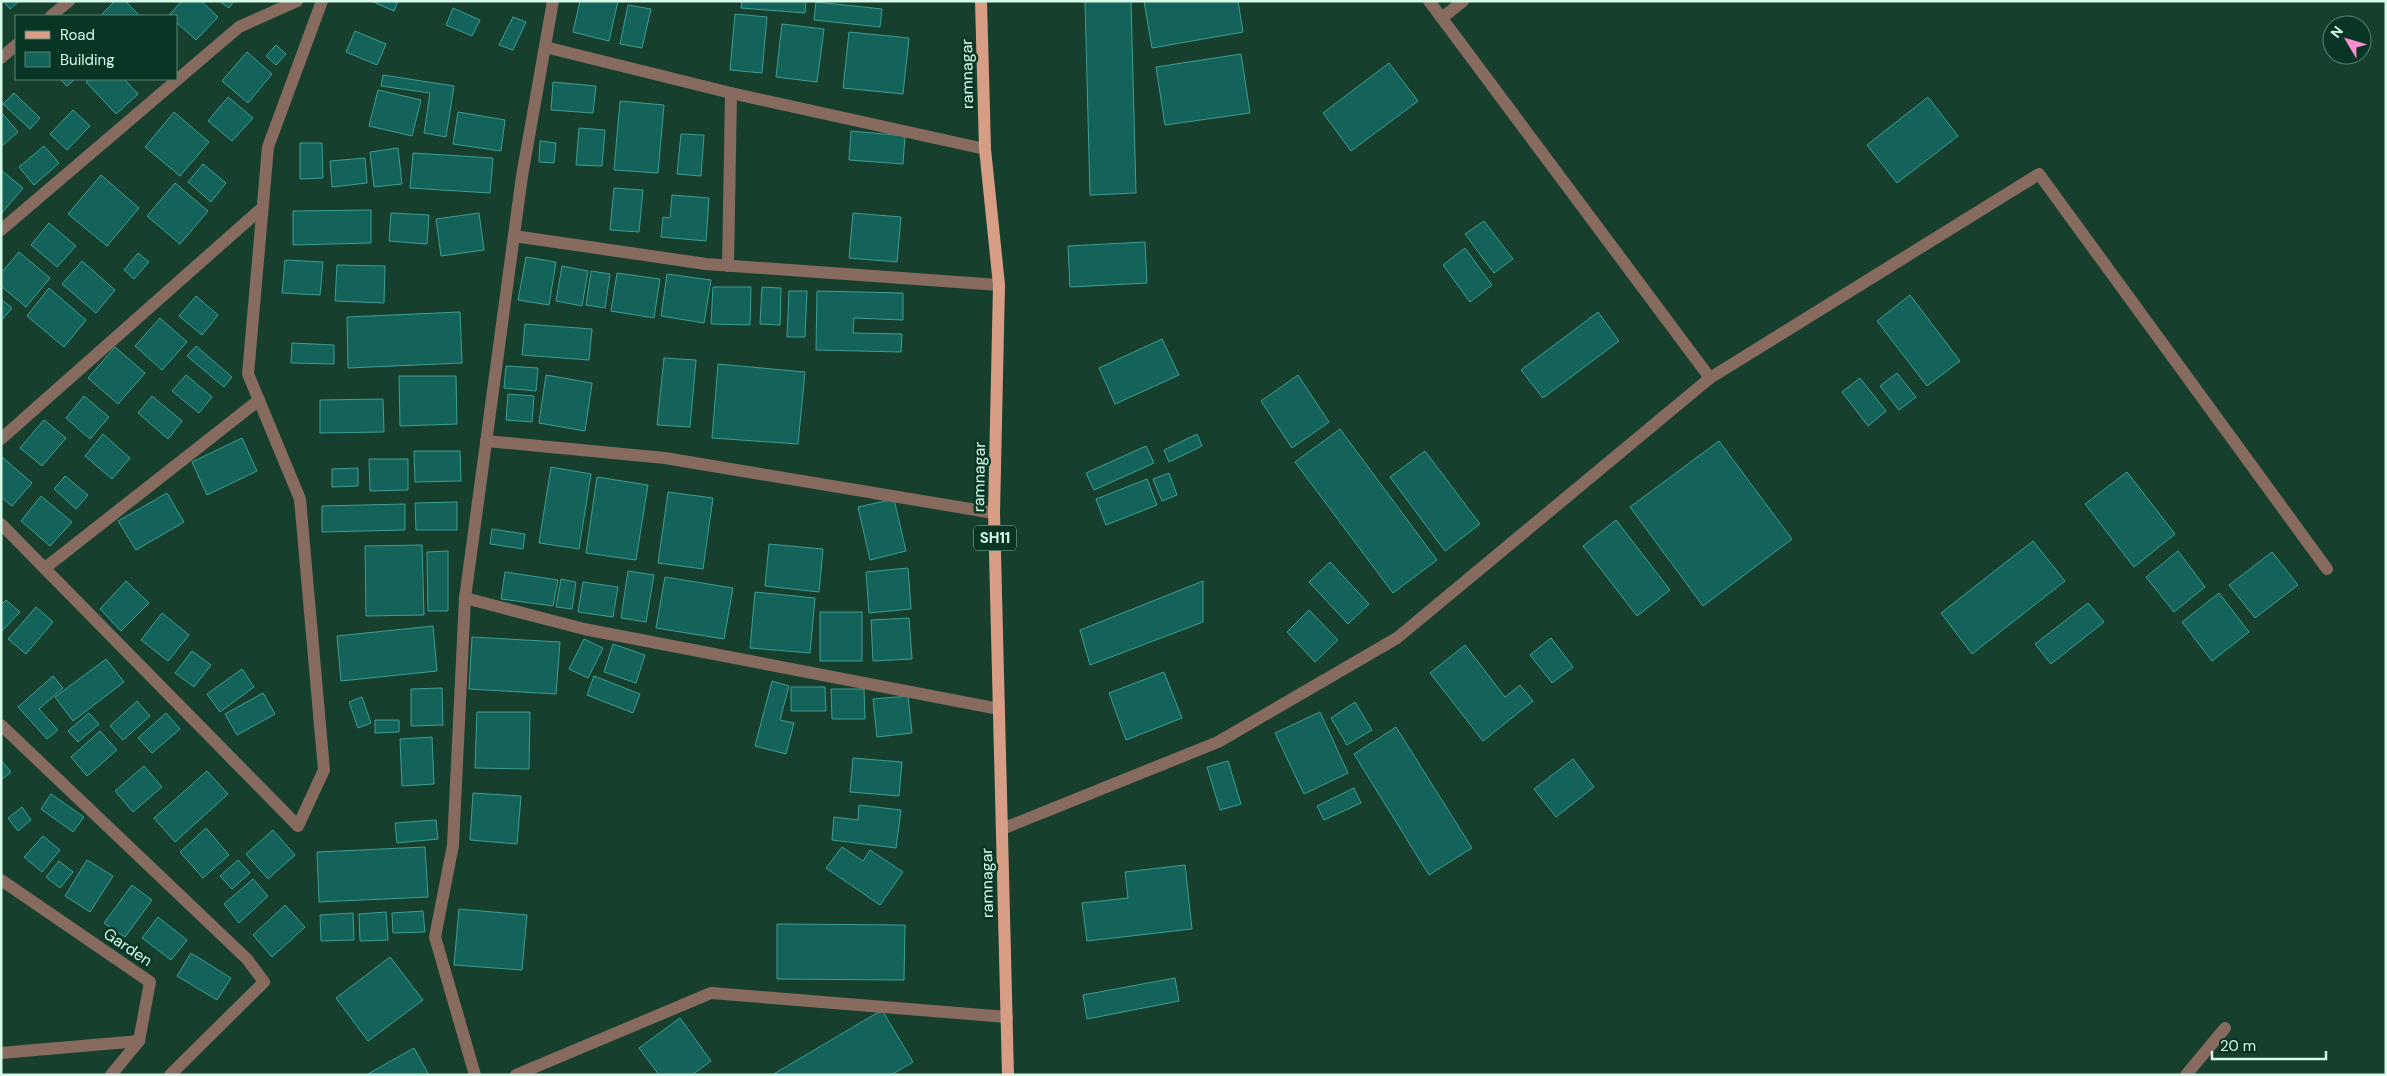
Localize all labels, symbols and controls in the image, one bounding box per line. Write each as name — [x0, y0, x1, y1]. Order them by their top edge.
legend — [15, 15, 178, 80]
north arrow — [2322, 15, 2372, 65]
text: N — [2327, 22, 2347, 42]
text: Road — [60, 25, 95, 45]
street label: ramnagar — [956, 39, 978, 109]
text: Building — [60, 50, 115, 70]
street label: ramnagar — [968, 442, 990, 512]
road number: SH11 — [974, 526, 1016, 550]
street label: ramnagar — [976, 848, 998, 918]
street label: Garden — [99, 923, 157, 971]
scale bar — [2212, 1028, 2326, 1060]
text: 20 m — [2220, 1036, 2256, 1056]

